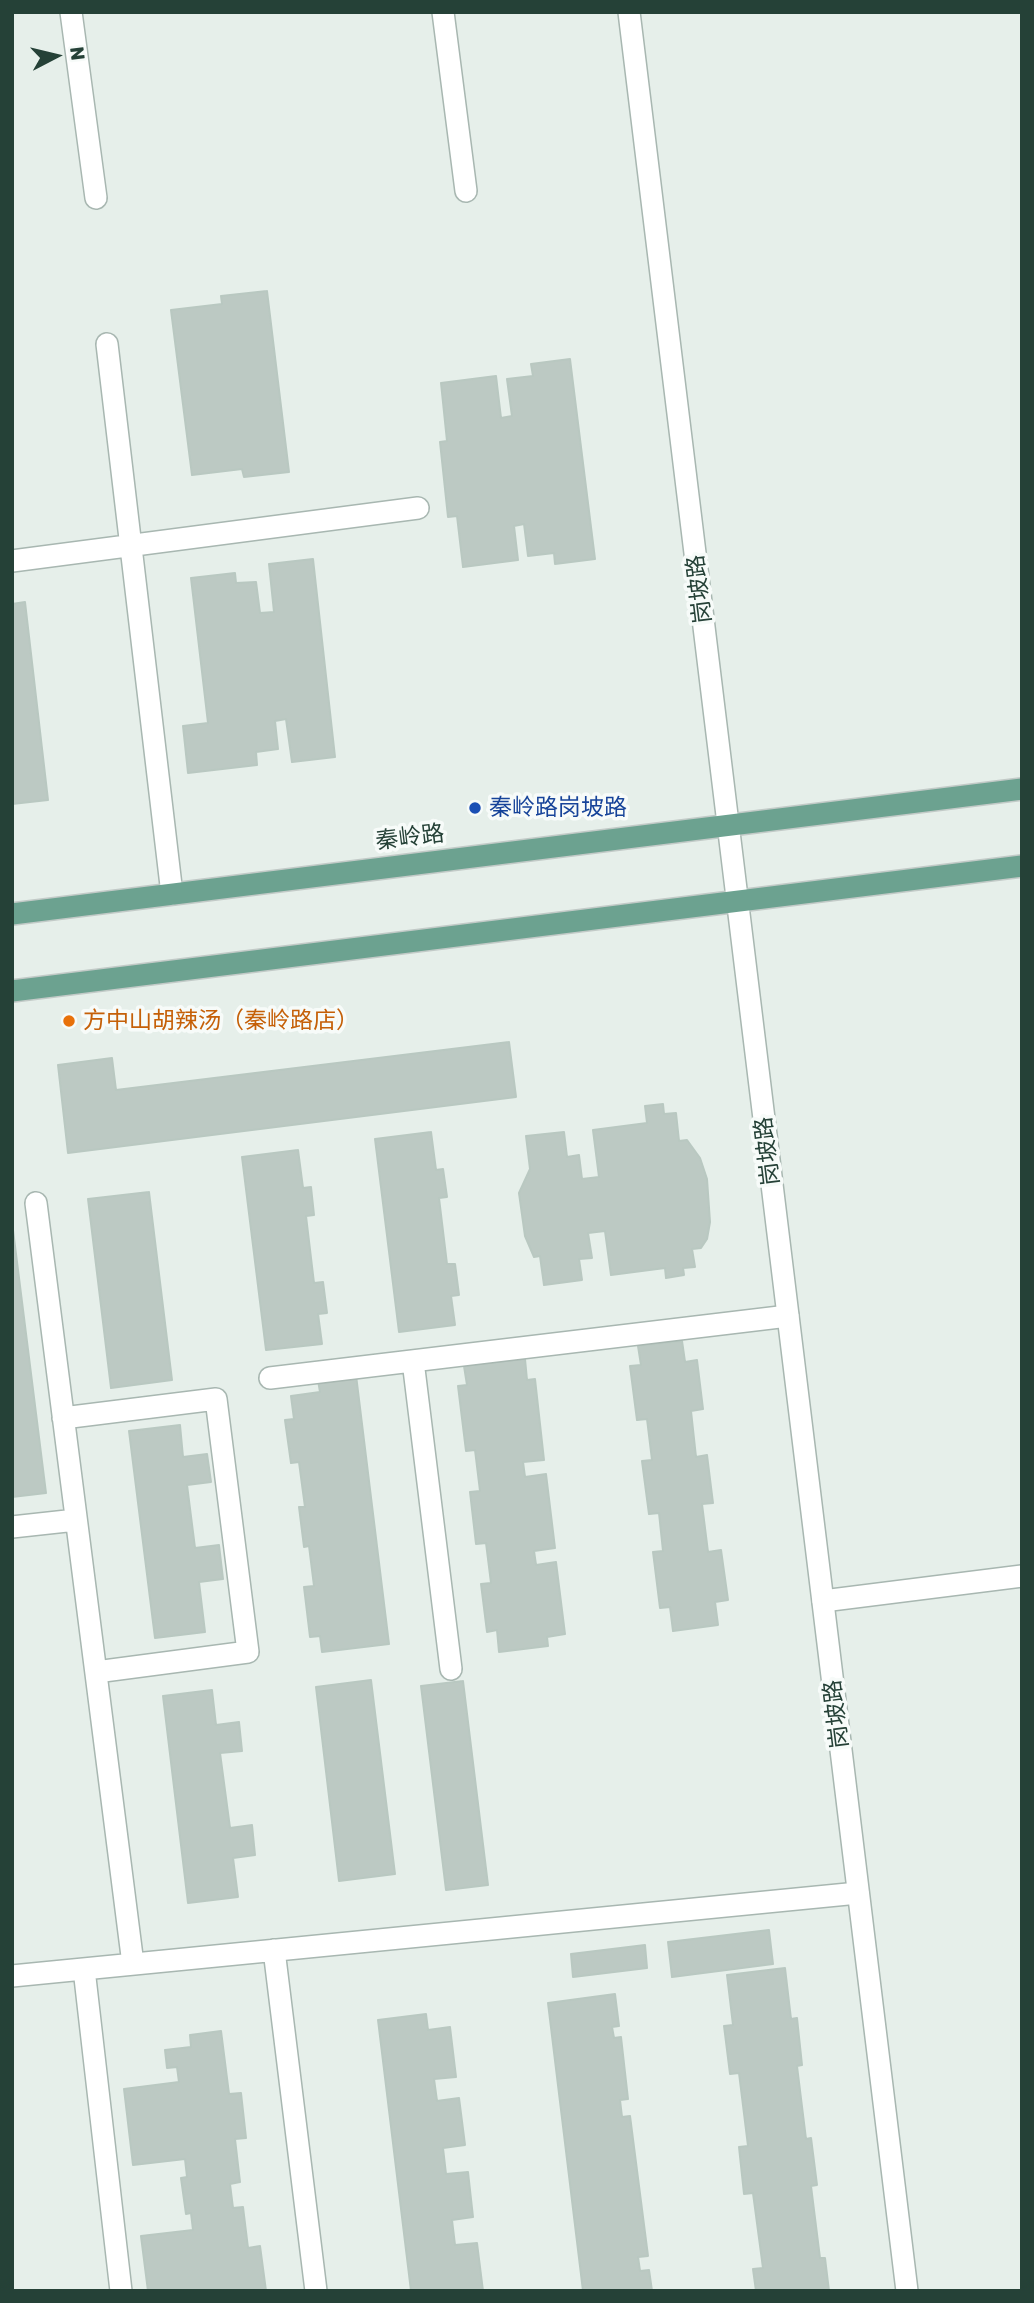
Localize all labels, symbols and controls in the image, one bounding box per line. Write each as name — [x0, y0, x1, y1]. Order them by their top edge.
north arrow — [21, 21, 91, 91]
text: N — [65, 45, 90, 62]
street label: 岗坡路 — [682, 553, 718, 625]
place label: 秦岭路岗坡路 — [489, 794, 627, 822]
marker: 秦岭路岗坡路 — [467, 800, 483, 816]
street label: 秦岭路 — [374, 820, 446, 856]
place label: 方中山胡辣汤（秦岭路店） — [83, 1007, 359, 1035]
marker: 方中山胡辣汤（秦岭路店） — [61, 1013, 77, 1029]
street label: 岗坡路 — [750, 1115, 786, 1187]
street label: 岗坡路 — [819, 1678, 855, 1750]

